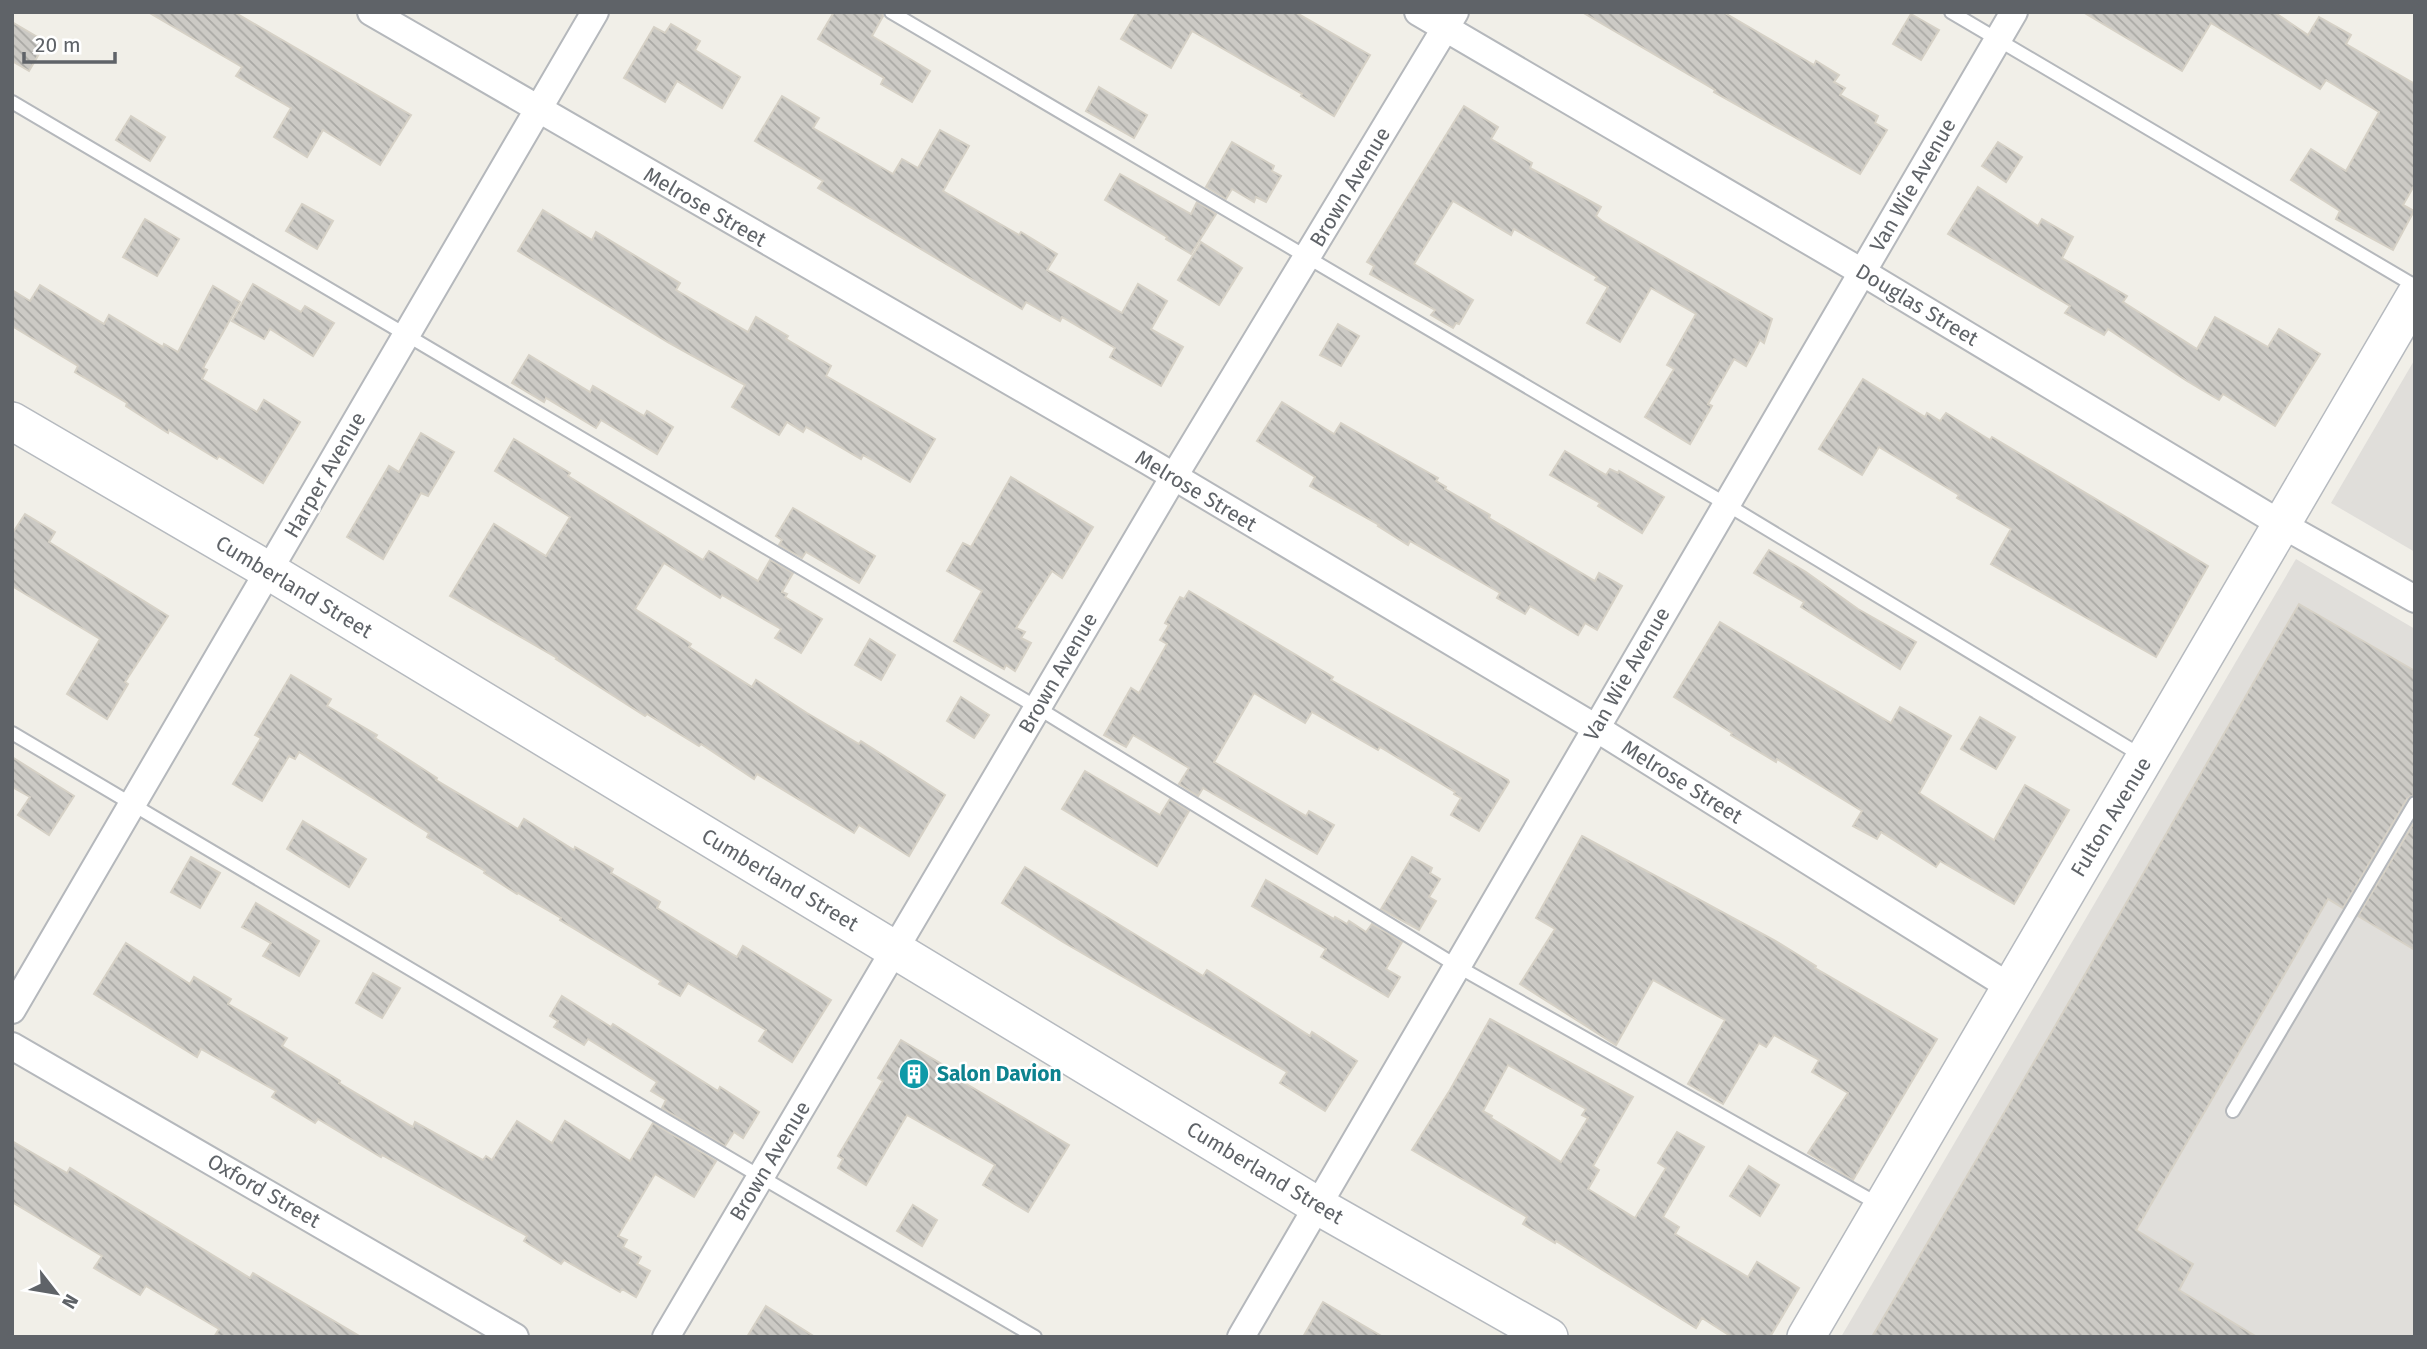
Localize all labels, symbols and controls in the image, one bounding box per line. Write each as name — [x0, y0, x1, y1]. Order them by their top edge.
scale bar — [24, 21, 116, 65]
text: 20 m — [35, 32, 81, 58]
street label: Van Wie Avenue — [1864, 114, 1962, 256]
street label: Brown Avenue — [1304, 122, 1396, 252]
street label: Melrose Street — [639, 161, 771, 253]
street label: Douglas Street — [1851, 258, 1983, 352]
street label: Harper Avenue — [278, 407, 372, 543]
street label: Melrose Street — [1130, 444, 1262, 538]
street label: Cumberland Street — [211, 530, 378, 644]
street label: Van Wie Avenue — [1578, 603, 1676, 745]
street label: Brown Avenue — [1013, 608, 1103, 738]
street label: Melrose Street — [1617, 735, 1748, 830]
street label: Fulton Avenue — [2065, 752, 2157, 882]
street label: Cumberland Street — [697, 823, 864, 937]
building icon: Salon Davion — [897, 1057, 931, 1091]
place label: Salon Davion — [937, 1061, 1062, 1087]
street label: Brown Avenue — [724, 1096, 816, 1226]
street label: Cumberland Street — [1182, 1116, 1349, 1230]
street label: Oxford Street — [203, 1148, 325, 1234]
north arrow — [21, 1258, 91, 1328]
text: N — [57, 1290, 83, 1313]

